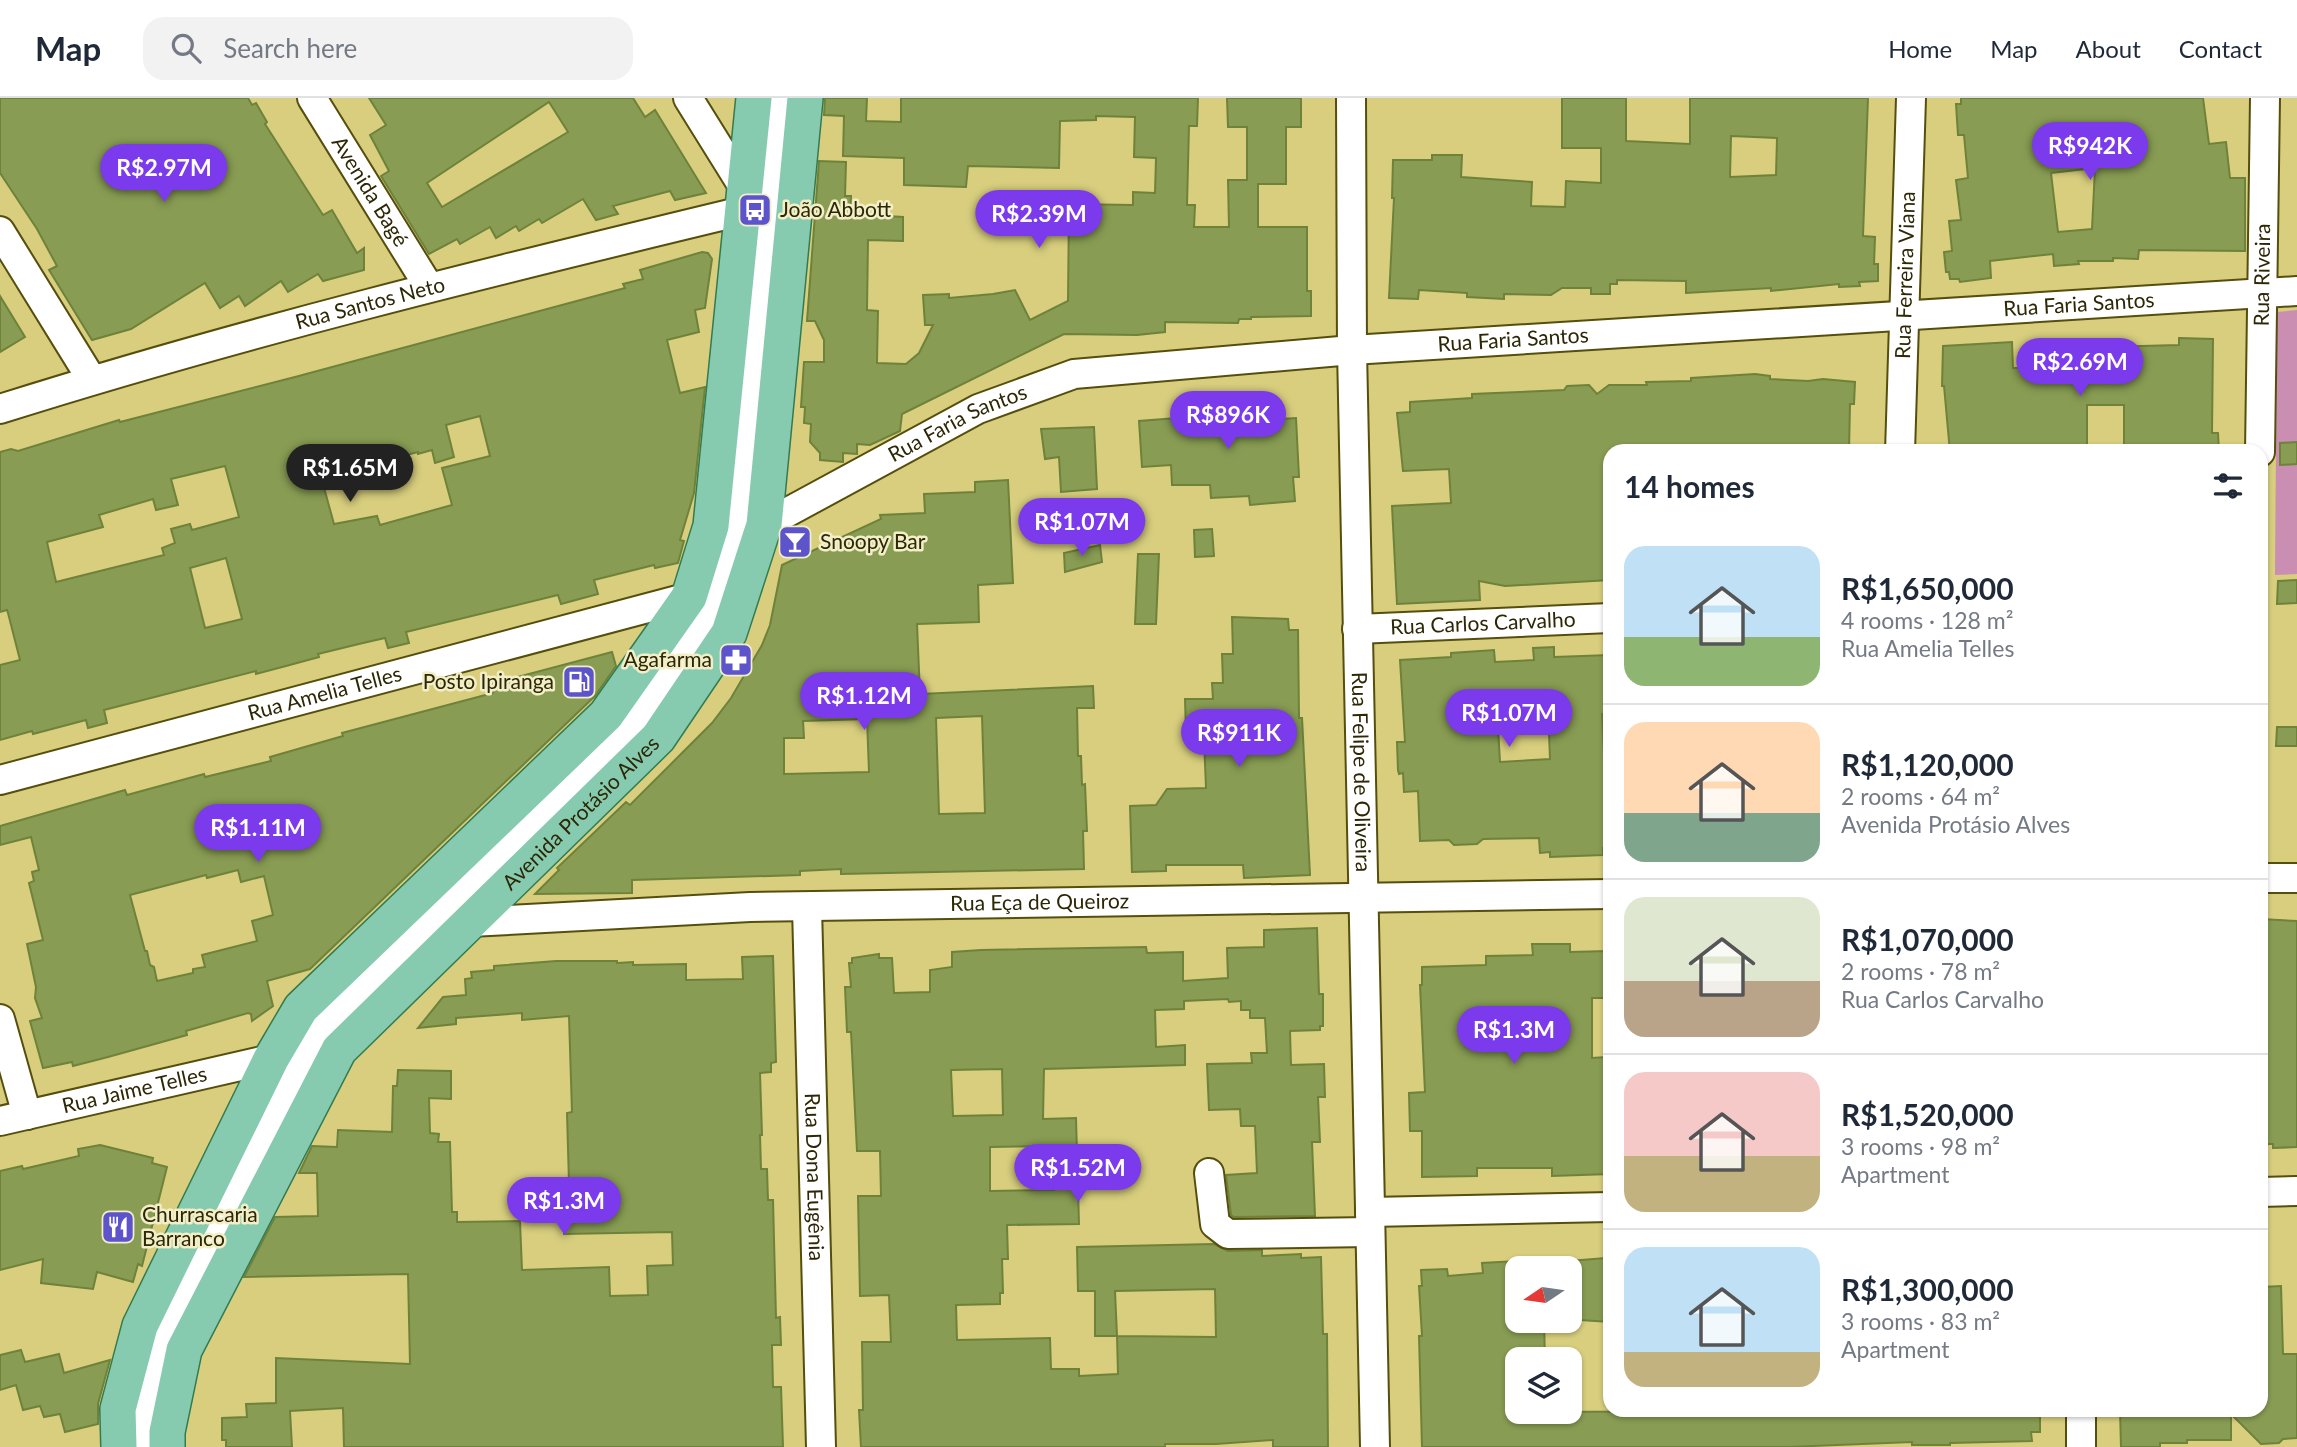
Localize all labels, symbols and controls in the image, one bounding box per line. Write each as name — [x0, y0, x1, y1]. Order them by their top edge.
search box — [143, 17, 633, 80]
text: Map — [35, 28, 101, 68]
icon: search — [167, 29, 205, 67]
text: Search here — [223, 32, 357, 64]
text: Home — [1888, 34, 1952, 63]
text: Map — [1990, 34, 2038, 63]
text: About — [2076, 34, 2141, 63]
text: Contact — [2179, 34, 2262, 63]
pin: R$942K — [2033, 122, 2147, 182]
street label: Avenida Bagé — [328, 131, 415, 251]
text: R$942K — [2048, 131, 2132, 159]
pin: R$2.97M — [99, 144, 229, 204]
text: R$2.97M — [116, 153, 212, 181]
pin: R$2.39M — [974, 190, 1104, 250]
bus stop icon: João Abbott — [736, 191, 774, 229]
street label: Rua Ferreira Viana — [1889, 191, 1919, 359]
place label: João Abbott — [780, 196, 892, 221]
text: R$2.39M — [991, 199, 1087, 227]
street label: Rua Riveira — [2248, 223, 2274, 327]
street label: Rua Santos Neto — [292, 271, 447, 334]
street label: Rua Faria Santos — [2003, 286, 2155, 320]
street label: Rua Faria Santos — [1437, 321, 1589, 356]
pin: R$2.69M — [2015, 338, 2145, 398]
text: R$2.69M — [2032, 347, 2128, 375]
street label: Rua Faria Santos — [883, 378, 1030, 466]
pin: R$896K — [1171, 392, 1285, 451]
text: R$896K — [1186, 400, 1270, 428]
pin: R$1.65M — [285, 444, 415, 504]
text: R$1.65M — [302, 453, 398, 481]
icon: filters — [2209, 467, 2247, 505]
text: 14 homes — [1624, 468, 1755, 504]
pin: R$1.07M — [1017, 498, 1147, 558]
text: R$1.07M — [1034, 507, 1130, 535]
bar icon: Snoopy Bar — [776, 523, 814, 561]
place label: Snoopy Bar — [820, 528, 926, 553]
text: R$1,650,000 — [1841, 570, 2014, 606]
icon: home — [1680, 574, 1764, 658]
street label: Rua Carlos Carvalho — [1390, 606, 1576, 639]
text: 4 rooms · 128 m² — [1841, 606, 2013, 634]
text: Rua Amelia Telles — [1841, 634, 2014, 662]
pharmacy icon: Agafarma — [717, 641, 755, 679]
place label: Agafarma — [623, 646, 712, 671]
street label: Rua Amelia Telles — [245, 660, 404, 725]
fuel station icon: Posto Ipiranga — [560, 663, 598, 701]
place label: Posto Ipiranga — [423, 668, 554, 693]
pin: R$1.12M — [799, 672, 929, 732]
street label: Rua Felipe de Oliveira — [1348, 672, 1377, 872]
text: R$1.12M — [816, 681, 912, 709]
pin: R$1.07M — [1444, 690, 1574, 749]
text: R$1.07M — [1461, 698, 1557, 726]
pin: R$911K — [1182, 710, 1296, 769]
text: R$911K — [1197, 718, 1281, 746]
street label: Avenida Protásio Alves — [496, 730, 664, 894]
text: R$1,120,000 — [1841, 746, 2014, 782]
icon: home — [1680, 750, 1764, 834]
text: 2 rooms · 64 m² — [1841, 782, 2000, 810]
pin: R$1.11M — [193, 804, 323, 864]
text: Avenida Protásio Alves — [1841, 810, 2070, 838]
text: R$1.11M — [210, 813, 306, 841]
street label: Rua Eça de Queiroz — [950, 887, 1129, 915]
text: R$1,070,000 — [1841, 921, 2014, 957]
icon: home — [1680, 925, 1764, 1009]
text: 2 rooms · 78 m² — [1841, 957, 2000, 985]
text: Rua Carlos Carvalho — [1841, 985, 2044, 1013]
pin: R$1.3M — [1457, 1006, 1571, 1066]
text: R$1.3M — [1473, 1015, 1555, 1043]
street label: Rua Jaime Telles — [59, 1060, 209, 1117]
street label: Rua Dona Eugênia — [801, 1093, 830, 1261]
text: R$1,520,000 — [1841, 1096, 2014, 1132]
icon: home — [1680, 1100, 1764, 1184]
text: 3 rooms · 98 m² — [1841, 1132, 2000, 1160]
pin: R$1.52M — [1013, 1144, 1143, 1204]
text: R$1.52M — [1030, 1153, 1126, 1181]
text: Apartment — [1841, 1160, 1949, 1188]
pin: R$1.3M — [507, 1178, 621, 1237]
text: R$1.3M — [523, 1186, 605, 1214]
place label: Churrascaria Barranco — [142, 1201, 258, 1250]
restaurant icon: Churrascaria Barranco — [99, 1208, 137, 1246]
north arrow — [1505, 1256, 1582, 1334]
map controls — [1505, 1256, 1582, 1424]
text: R$1,300,000 — [1841, 1271, 2014, 1307]
icon: home — [1680, 1275, 1764, 1359]
text: 3 rooms · 83 m² — [1841, 1307, 2000, 1335]
text: Apartment — [1841, 1335, 1949, 1363]
button: layers — [1505, 1347, 1582, 1424]

